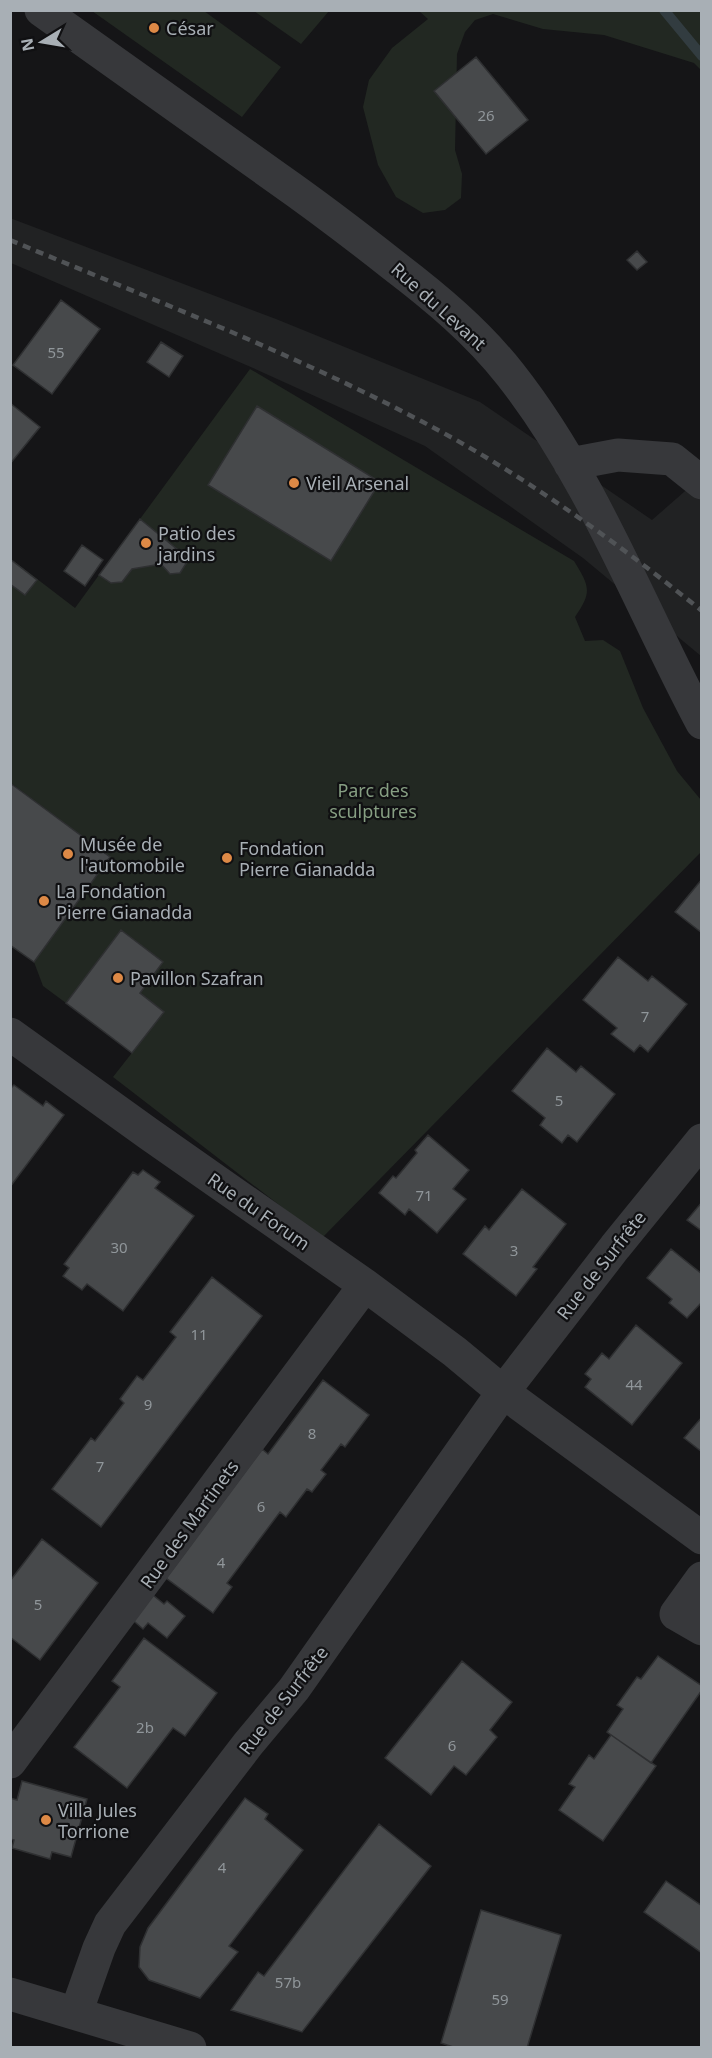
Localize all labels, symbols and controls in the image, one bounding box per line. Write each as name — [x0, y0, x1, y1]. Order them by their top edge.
north arrow — [12, 12, 72, 72]
place label: César — [166, 16, 214, 40]
marker: César — [147, 21, 161, 35]
text: N — [15, 36, 39, 53]
house number: 26 — [477, 105, 495, 125]
street label: Rue du Levant — [386, 257, 492, 355]
house number: 55 — [47, 342, 65, 362]
place label: Vieil Arsenal — [306, 471, 409, 495]
marker: Vieil Arsenal — [287, 476, 301, 490]
place label: Patio des jardins — [157, 521, 236, 566]
marker: Patio des jardins — [139, 536, 153, 550]
park label: Parc des sculptures — [329, 778, 417, 823]
place label: Musée de l'automobile — [80, 832, 185, 877]
place label: Fondation Pierre Gianadda — [239, 836, 375, 881]
marker: Musée de l'automobile — [61, 847, 75, 861]
marker: Fondation Pierre Gianadda — [220, 851, 234, 865]
place label: La Fondation Pierre Gianadda — [56, 879, 192, 924]
marker: La Fondation Pierre Gianadda — [37, 894, 51, 908]
place label: Pavillon Szafran — [130, 966, 264, 990]
marker: Pavillon Szafran — [111, 971, 125, 985]
house number: 7 — [641, 1006, 649, 1026]
house number: 5 — [555, 1090, 563, 1110]
street label: Rue du Forum — [203, 1167, 315, 1255]
house number: 71 — [415, 1185, 433, 1205]
street label: Rue de Surfrête — [551, 1206, 651, 1324]
house number: 30 — [110, 1237, 128, 1257]
house number: 3 — [510, 1240, 518, 1260]
house number: 11 — [190, 1324, 208, 1344]
house number: 44 — [625, 1374, 643, 1394]
house number: 9 — [144, 1394, 152, 1414]
house number: 8 — [308, 1423, 316, 1443]
street label: Rue des Martinets — [134, 1455, 244, 1593]
house number: 7 — [96, 1456, 104, 1476]
house number: 6 — [257, 1496, 265, 1516]
house number: 4 — [217, 1552, 226, 1572]
house number: 5 — [34, 1594, 42, 1614]
street label: Rue de Surfrête — [233, 1641, 333, 1759]
house number: 2b — [136, 1717, 154, 1737]
house number: 6 — [448, 1735, 456, 1755]
place label: Villa Jules Torrione — [58, 1798, 137, 1843]
marker: Villa Jules Torrione — [39, 1813, 53, 1827]
house number: 4 — [218, 1857, 227, 1877]
house number: 57b — [275, 1972, 301, 1992]
house number: 59 — [491, 1989, 509, 2009]

